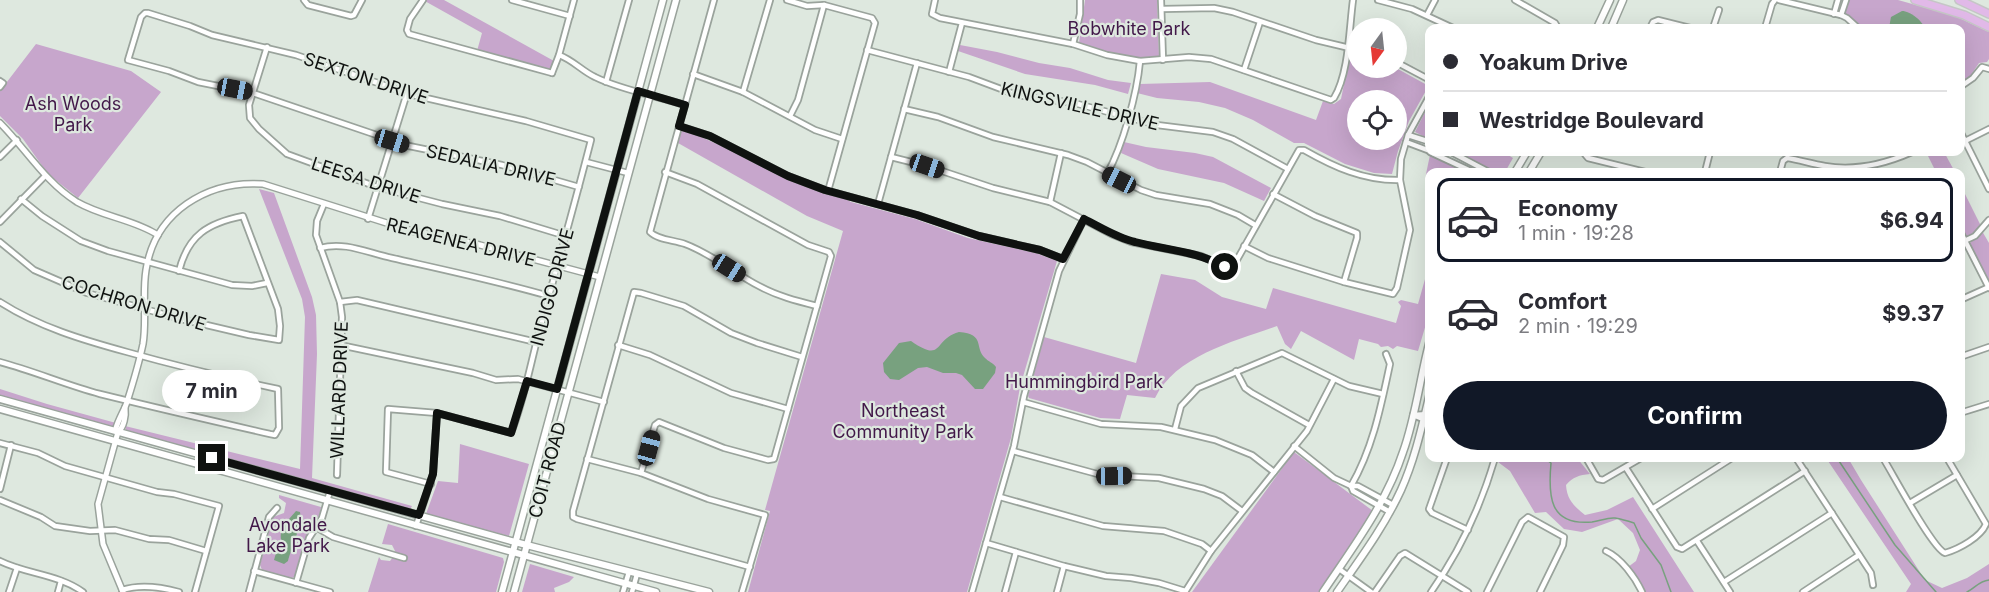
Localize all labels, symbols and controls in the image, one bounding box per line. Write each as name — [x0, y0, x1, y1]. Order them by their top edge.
park label: Bobwhite Park — [1068, 18, 1191, 39]
north arrow — [1347, 18, 1407, 78]
map controls — [1347, 18, 1407, 150]
street label: SEXTON DRIVE — [301, 48, 431, 108]
text: Yoakum Drive — [1479, 49, 1628, 75]
car — [216, 77, 254, 101]
street label: KINGSVILLE DRIVE — [999, 78, 1161, 134]
button: locate — [1347, 90, 1407, 150]
park label: Ash Woods Park — [25, 93, 121, 135]
text: Westridge Boulevard — [1479, 107, 1704, 133]
car — [372, 127, 412, 155]
street label: SEDALIA DRIVE — [424, 140, 558, 190]
street label: LEESA DRIVE — [309, 152, 423, 208]
car — [907, 152, 947, 180]
car — [1099, 164, 1139, 196]
icon: car — [1446, 193, 1500, 247]
text: Economy — [1518, 195, 1618, 221]
text: $6.94 — [1880, 207, 1944, 233]
street label: REAGENEA DRIVE — [384, 213, 538, 271]
text: 1 min · 19:28 — [1518, 221, 1634, 245]
street label: INDIGO DRIVE — [526, 226, 578, 348]
car — [709, 251, 749, 285]
route start — [1211, 253, 1238, 280]
street label: COCHRON DRIVE — [59, 271, 209, 335]
icon: car — [1446, 286, 1500, 340]
text: Comfort — [1518, 288, 1607, 314]
text: $9.37 — [1882, 300, 1944, 326]
text: 2 min · 19:29 — [1518, 314, 1638, 338]
street label: WILLARD DRIVE — [326, 321, 352, 459]
callout: 7 min — [162, 371, 262, 413]
park label: Hummingbird Park — [1005, 371, 1163, 392]
text: 7 min — [185, 379, 238, 403]
button: Confirm — [1443, 381, 1947, 450]
park label: Northeast Community Park — [832, 400, 974, 442]
street label: COIT ROAD — [524, 420, 570, 520]
car — [636, 428, 662, 468]
route end — [198, 444, 225, 471]
car — [1096, 467, 1132, 485]
park label: Avondale Lake Park — [246, 514, 330, 556]

